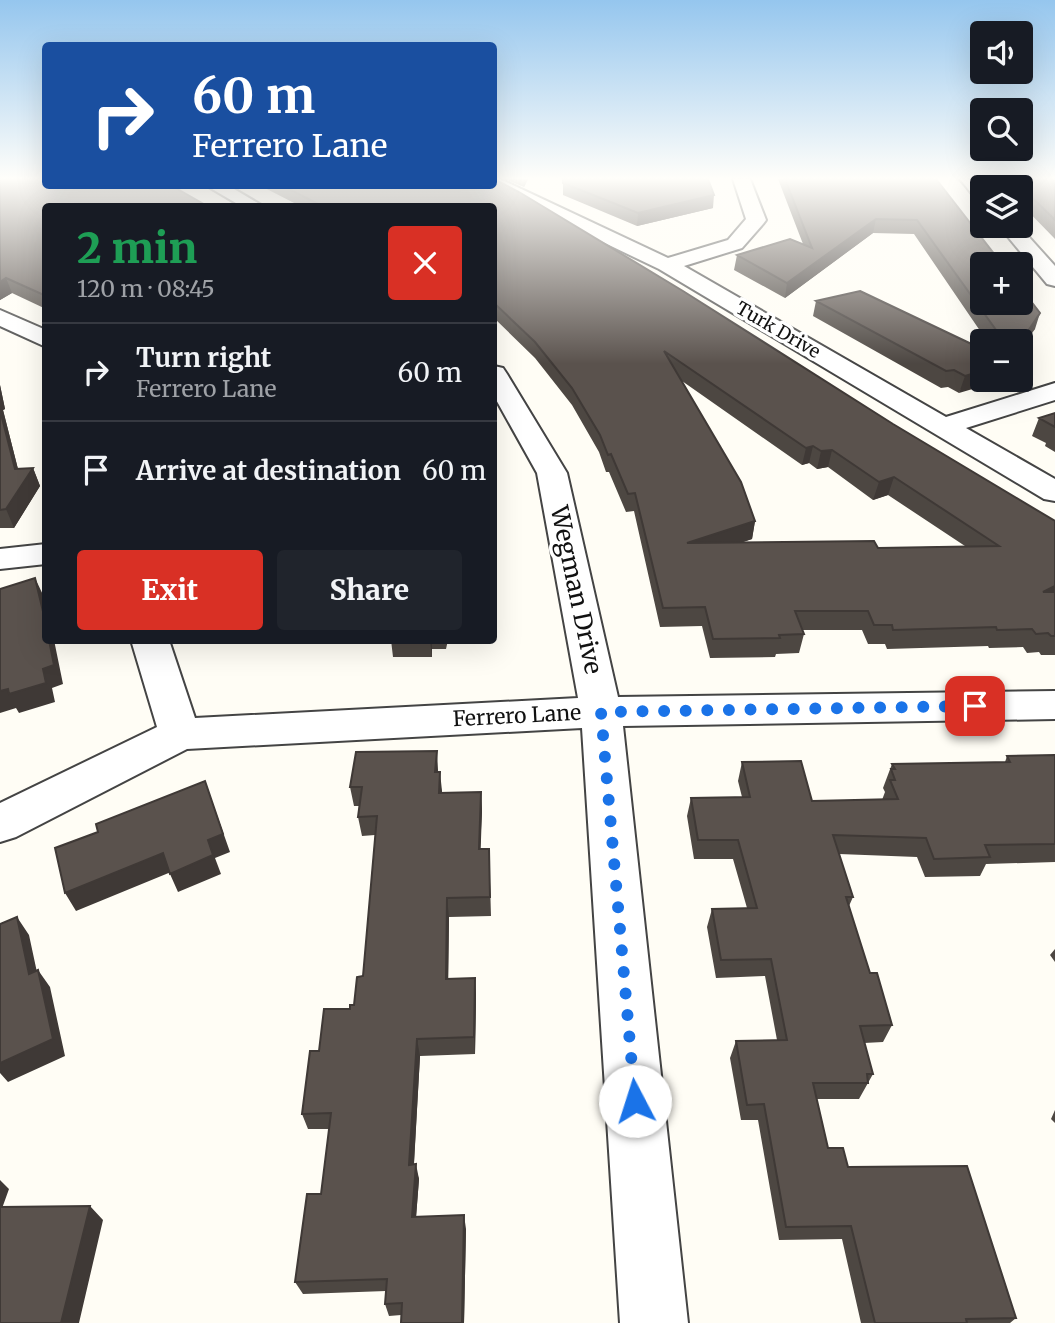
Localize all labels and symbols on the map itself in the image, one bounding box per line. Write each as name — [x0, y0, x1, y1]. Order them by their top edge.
street label: Turk Drive — [732, 296, 825, 363]
street label: Wegman Drive — [543, 502, 609, 677]
pin — [945, 676, 1005, 736]
street label: Ferrero Lane — [452, 699, 582, 732]
position arrow — [598, 1064, 672, 1138]

